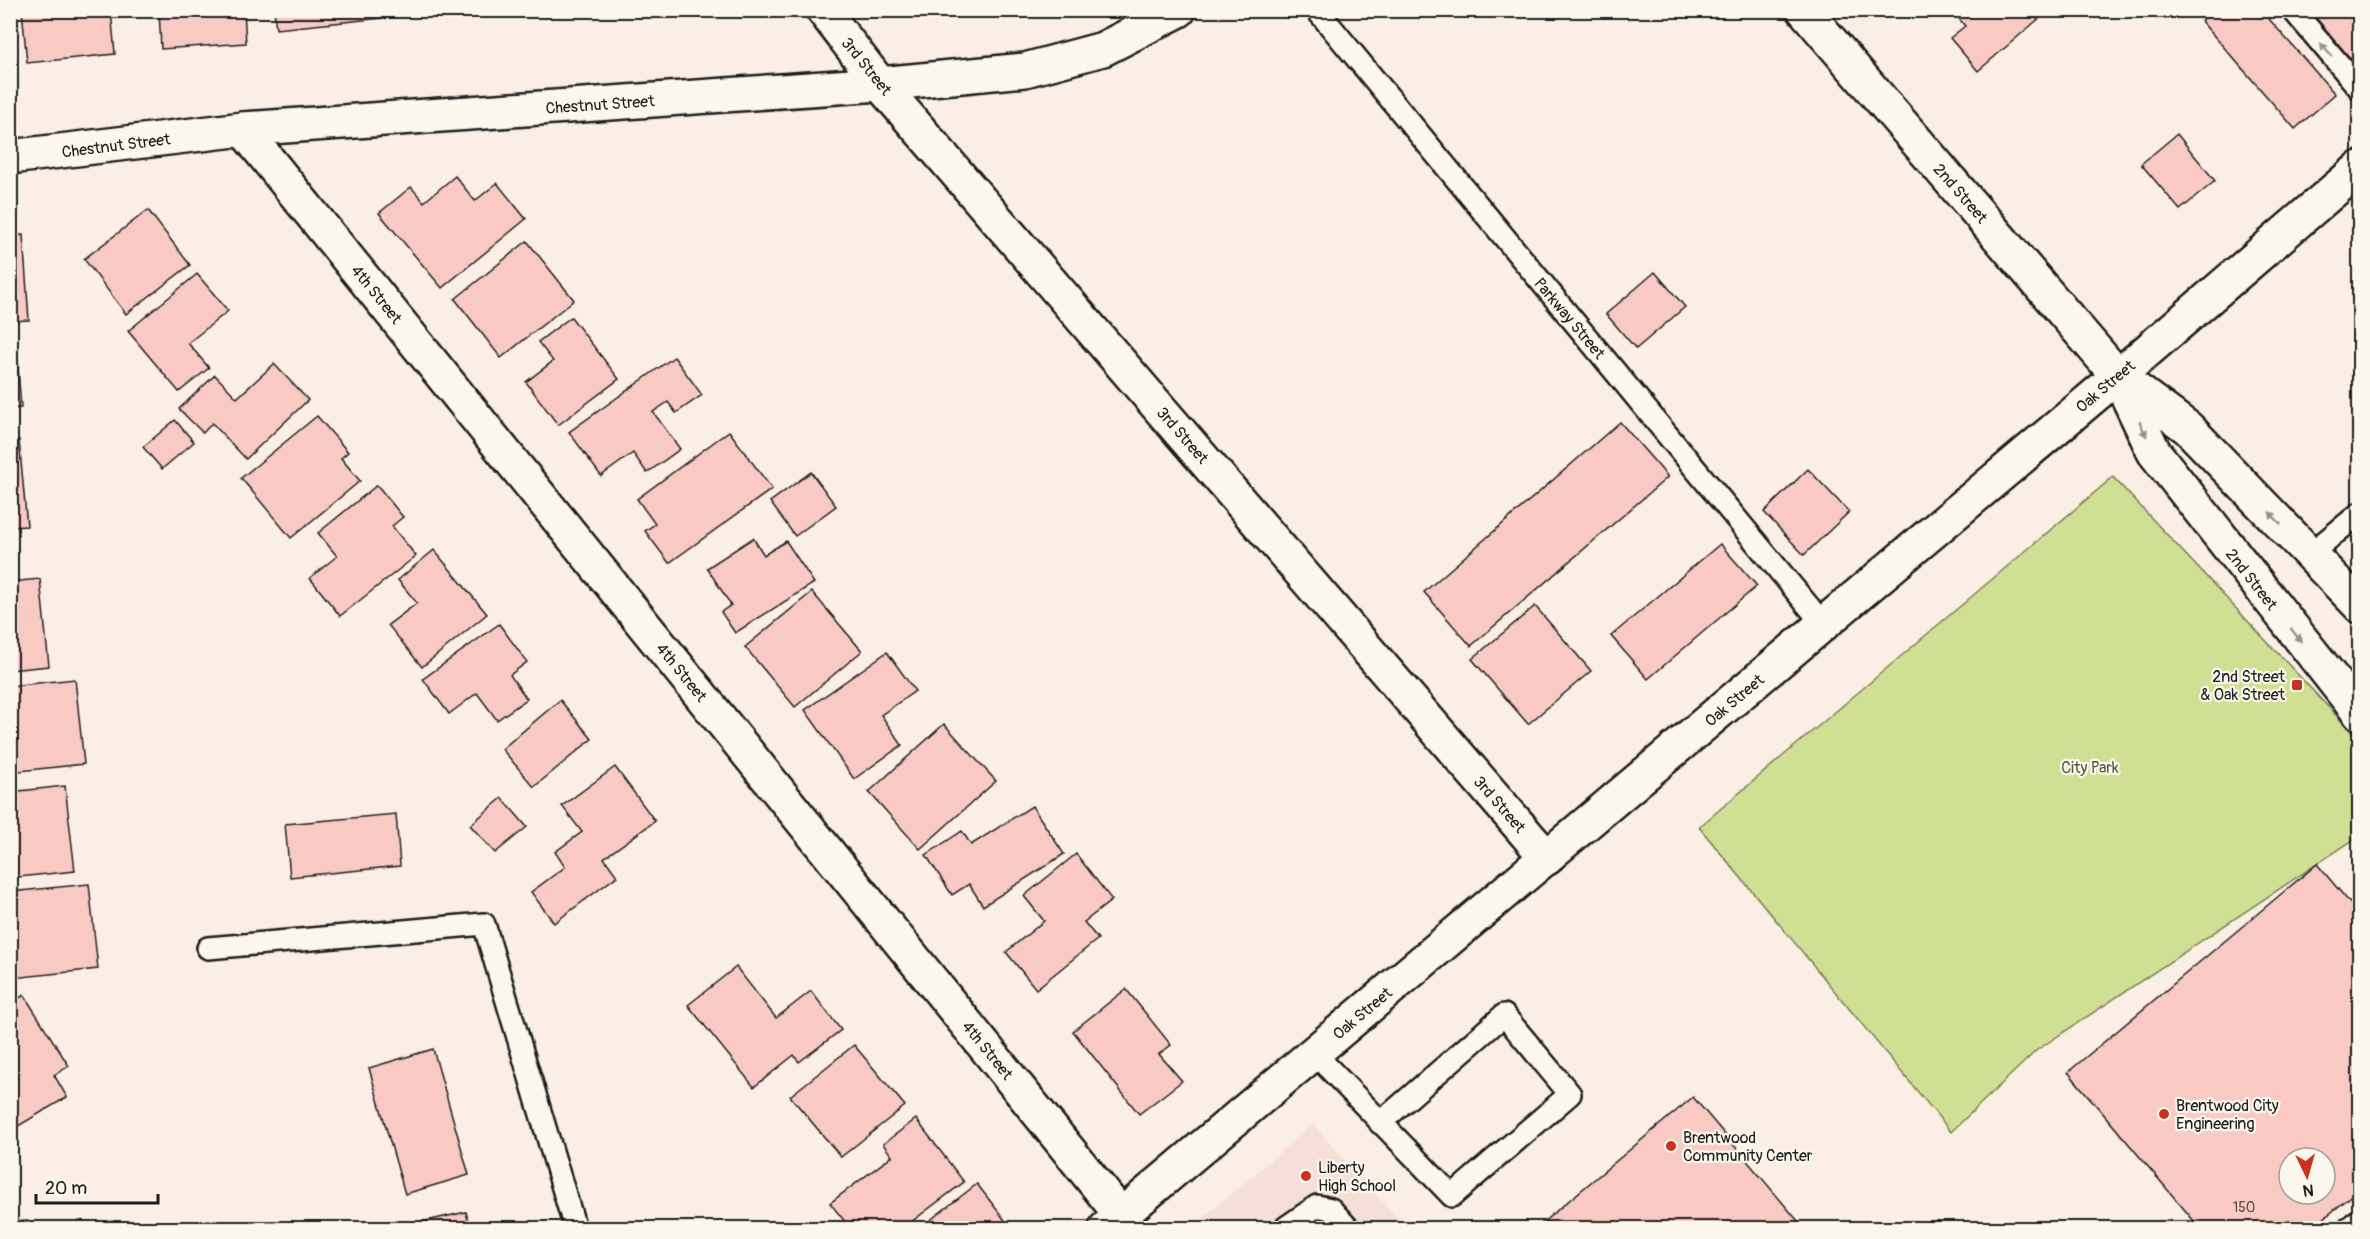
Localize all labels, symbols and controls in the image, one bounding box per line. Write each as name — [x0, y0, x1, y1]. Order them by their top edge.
street label: 3rd Street — [837, 34, 896, 100]
one-way arrow — [2320, 43, 2333, 58]
street label: Chestnut Street — [545, 91, 656, 119]
street label: Chestnut Street — [61, 129, 172, 163]
street label: 2nd Street — [1929, 160, 1992, 228]
street label: 4th Street — [346, 261, 406, 329]
street label: Parkway Street — [1529, 274, 1609, 364]
street label: Oak Street — [2072, 356, 2140, 417]
street label: 3rd Street — [1152, 403, 1213, 469]
one-way arrow — [2139, 420, 2148, 437]
one-way arrow — [2269, 512, 2283, 526]
street label: 2nd Street — [2221, 545, 2282, 615]
one-way arrow — [2290, 628, 2302, 643]
street label: 4th Street — [651, 639, 711, 707]
place label: 2nd Street & Oak Street — [2200, 667, 2286, 705]
street label: Oak Street — [1701, 670, 1769, 731]
marker: 2nd Street & Oak Street — [2290, 678, 2304, 692]
park label: City Park — [2061, 758, 2119, 778]
street label: 3rd Street — [1469, 772, 1530, 838]
street label: Oak Street — [1329, 983, 1397, 1044]
street label: 4th Street — [957, 1017, 1017, 1085]
place label: Brentwood City Engineering — [2176, 1096, 2279, 1134]
marker: Brentwood City Engineering — [2157, 1107, 2171, 1121]
place label: Brentwood Community Center — [1683, 1128, 1813, 1166]
marker: Brentwood Community Center — [1664, 1139, 1678, 1153]
north arrow — [2277, 1146, 2337, 1206]
place label: Liberty High School — [1318, 1158, 1396, 1196]
scale bar — [36, 1167, 158, 1205]
marker: Liberty High School — [1299, 1169, 1313, 1183]
text: 20 m — [45, 1177, 87, 1200]
text: N — [2302, 1180, 2314, 1200]
house number: 150 — [2233, 1199, 2255, 1216]

